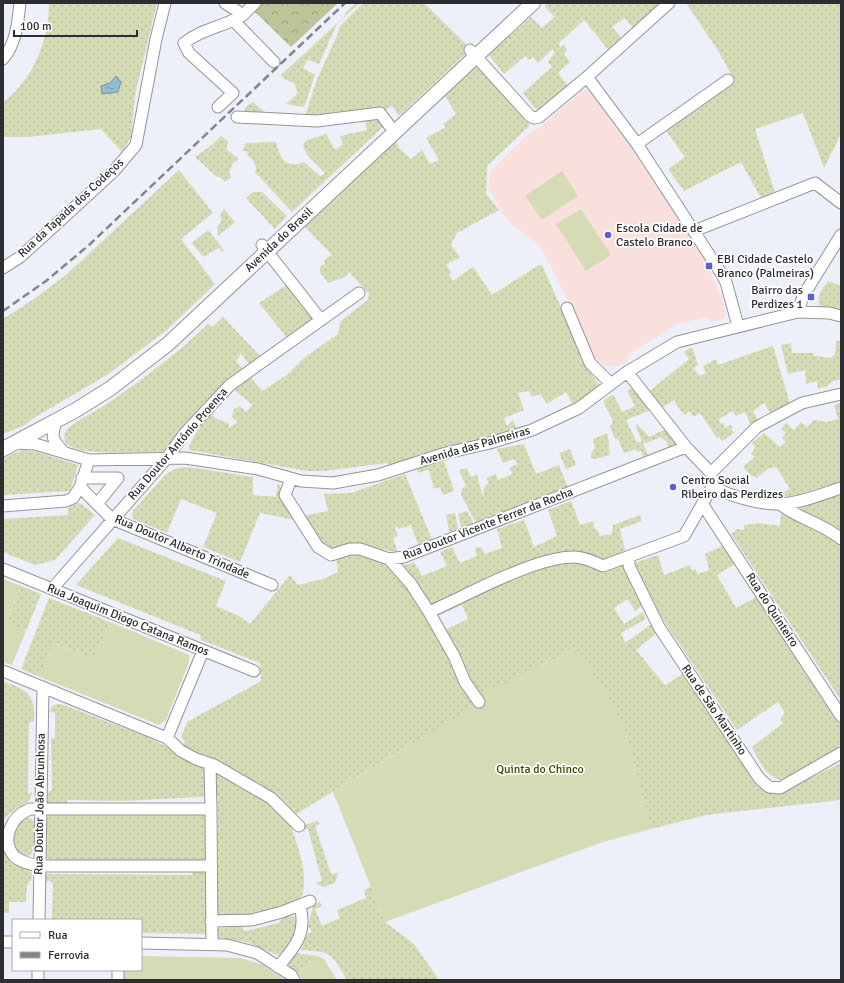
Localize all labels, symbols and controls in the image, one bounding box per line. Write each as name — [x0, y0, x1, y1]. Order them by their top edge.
scale bar — [14, 12, 137, 38]
text: 100 m — [20, 19, 52, 34]
street label: Rua da Tapada dos Codeços — [15, 155, 127, 261]
street label: Avenida do Brasil — [242, 204, 317, 276]
place label: Escola Cidade de Castelo Branco — [616, 221, 702, 250]
marker: Escola Cidade de Castelo Branco — [603, 230, 613, 240]
place label: EBI Cidade Castelo Branco (Palmeiras) — [717, 252, 814, 281]
marker: EBI Cidade Castelo Branco (Palmeiras) — [704, 261, 714, 271]
place label: Bairro das Perdizes 1 — [751, 283, 803, 312]
marker: Bairro das Perdizes 1 — [806, 292, 816, 302]
street label: Rua Doutor António Proença — [125, 385, 231, 503]
street label: Avenida das Palmeiras — [418, 423, 532, 469]
place label: Centro Social Ribeiro das Perdizes — [681, 473, 783, 502]
marker: Centro Social Ribeiro das Perdizes — [668, 482, 678, 492]
street label: Rua Doutor Vicente Ferrer da Rocha — [401, 484, 575, 564]
street label: Rua Doutor Alberto Trindade — [112, 512, 252, 582]
street label: Rua do Quinteiro — [742, 570, 802, 650]
street label: Rua Joaquim Diogo Catana Ramos — [45, 581, 211, 659]
street label: Rua de São Martinho — [678, 662, 750, 758]
street label: Rua Doutor João Abrunhosa — [31, 733, 49, 875]
park label: Quinta do Chinco — [496, 762, 584, 777]
legend — [12, 919, 142, 971]
text: Rua — [48, 928, 68, 943]
text: Ferrovia — [48, 948, 89, 963]

